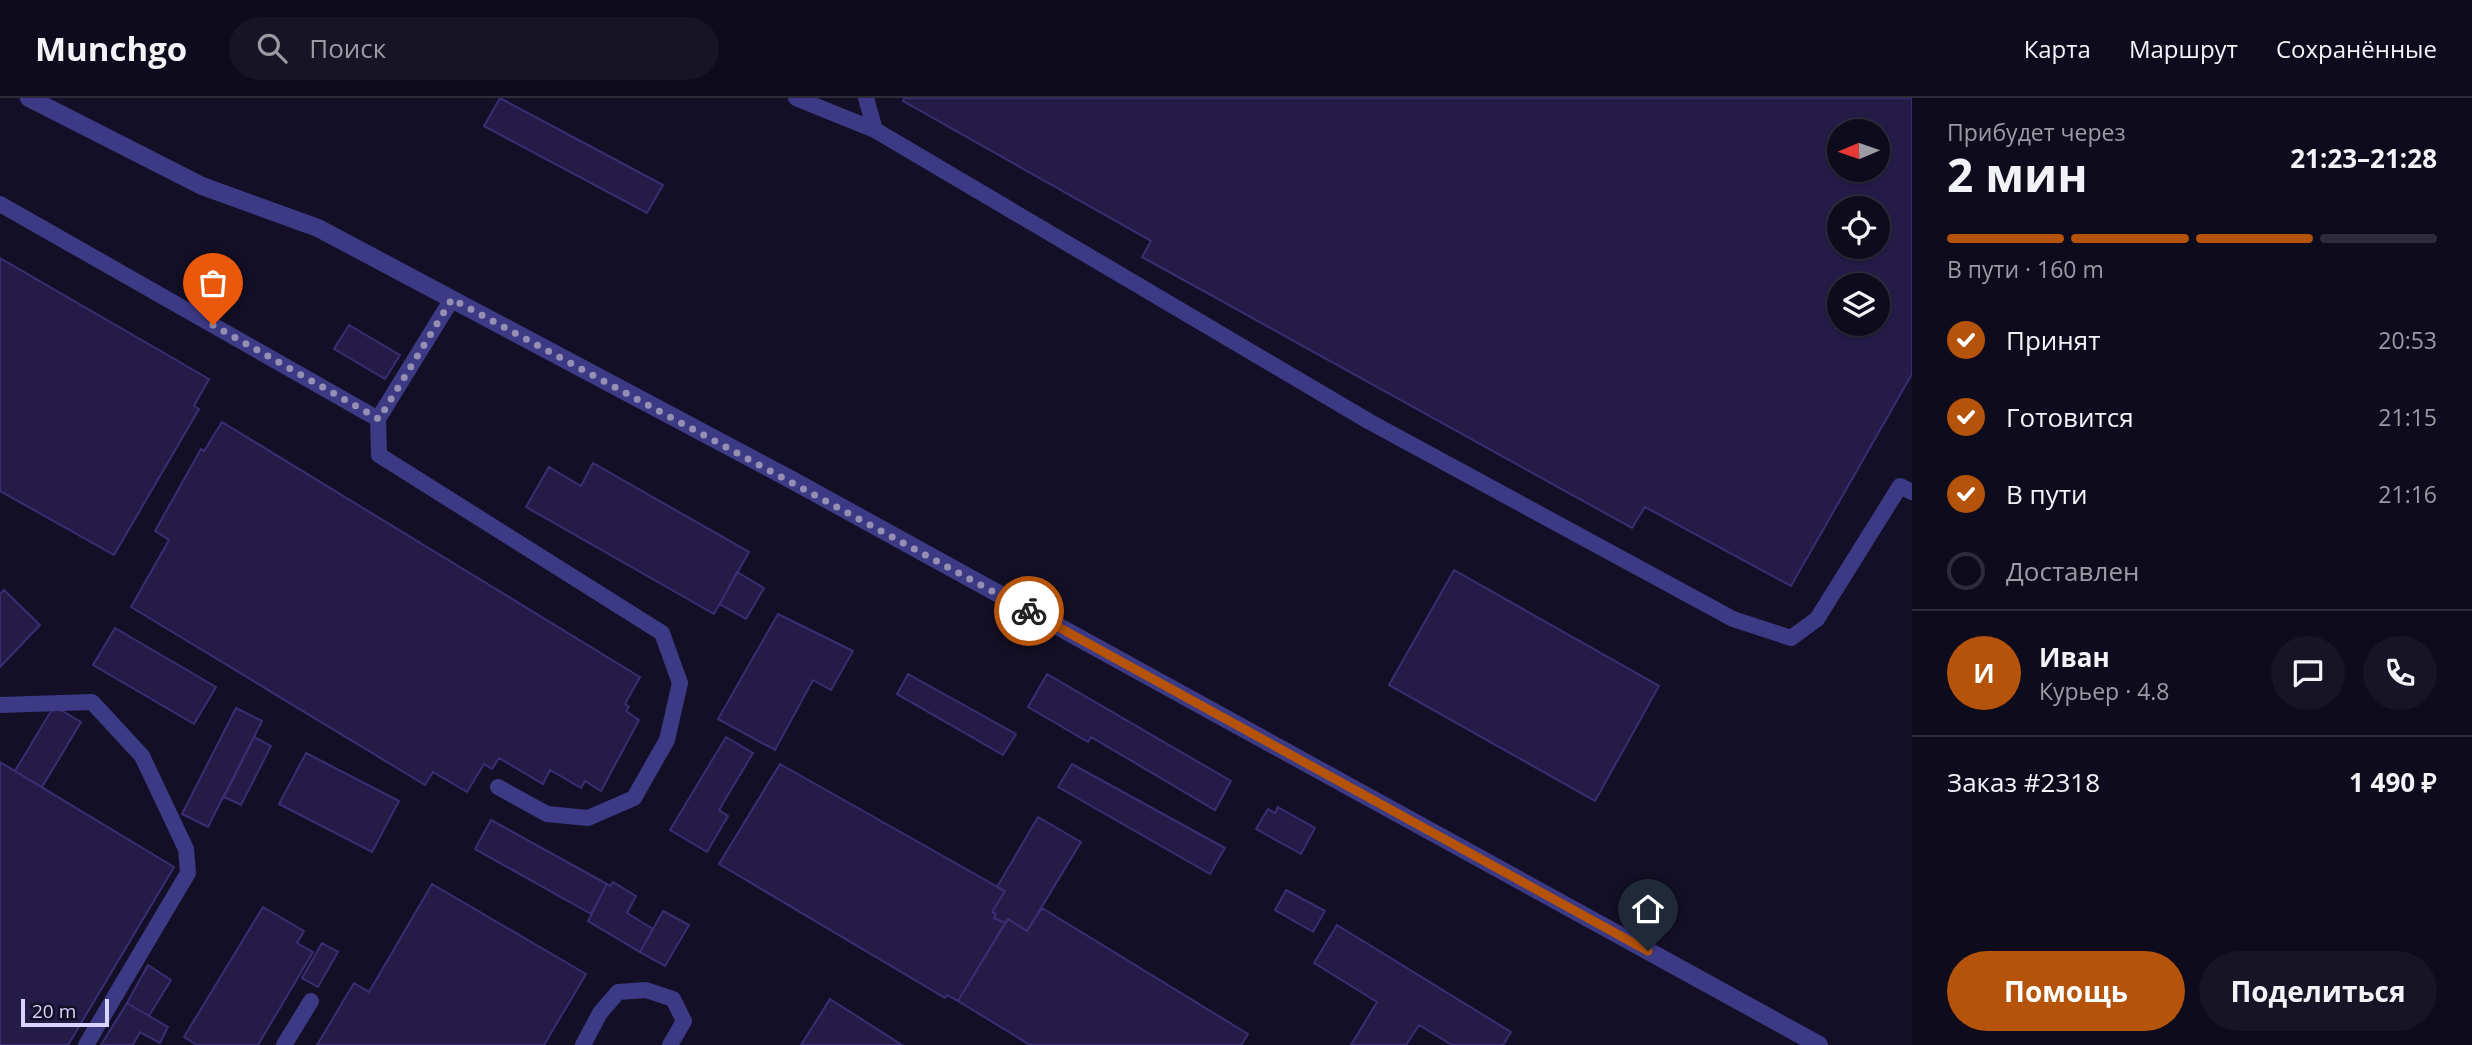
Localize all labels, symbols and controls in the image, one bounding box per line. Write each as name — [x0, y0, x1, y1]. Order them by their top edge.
search box — [229, 17, 719, 80]
text: Munchgo — [35, 26, 187, 71]
icon: search — [253, 29, 291, 67]
text: Поиск — [309, 30, 386, 66]
text: Карта — [2024, 32, 2091, 65]
text: Маршрут — [2129, 32, 2238, 65]
text: Сохранённые — [2276, 32, 2437, 65]
text: Прибудет через — [1947, 116, 2126, 148]
north arrow — [1827, 119, 1890, 182]
map controls — [1827, 119, 1890, 336]
text: 21:23–21:28 — [2290, 140, 2437, 176]
text: 2 мин — [1947, 143, 2088, 205]
button: locate — [1827, 196, 1890, 259]
pin — [183, 253, 243, 325]
text: В пути · 160 m — [1947, 253, 2104, 285]
icon: bag — [194, 264, 232, 302]
button: layers — [1827, 273, 1890, 336]
icon: check — [1947, 321, 1985, 359]
text: Принят — [2006, 322, 2100, 358]
text: 20:53 — [2378, 324, 2437, 356]
icon: check — [1947, 398, 1985, 436]
text: Готовится — [2006, 399, 2134, 435]
text: 21:15 — [2378, 401, 2437, 433]
icon: check — [1947, 475, 1985, 513]
text: В пути — [2006, 476, 2087, 512]
text: 21:16 — [2378, 478, 2437, 510]
text: Доставлен — [2006, 553, 2139, 589]
courier — [994, 576, 1064, 646]
icon: bike — [1010, 592, 1048, 630]
button: chat — [2271, 636, 2345, 710]
button: phone — [2363, 636, 2437, 710]
text: Иван — [2039, 639, 2110, 675]
text: И — [1973, 655, 1995, 691]
text: Курьер · 4.8 — [2039, 675, 2170, 707]
text: Заказ #2318 — [1947, 764, 2100, 800]
text: 1 490 ₽ — [2349, 764, 2437, 800]
pin — [1618, 879, 1678, 951]
icon: home — [1629, 890, 1667, 928]
button: Помощь — [1947, 951, 2185, 1031]
button: Поделиться — [2199, 951, 2437, 1031]
scale bar — [21, 996, 108, 1028]
text: 20 m — [32, 998, 76, 1024]

